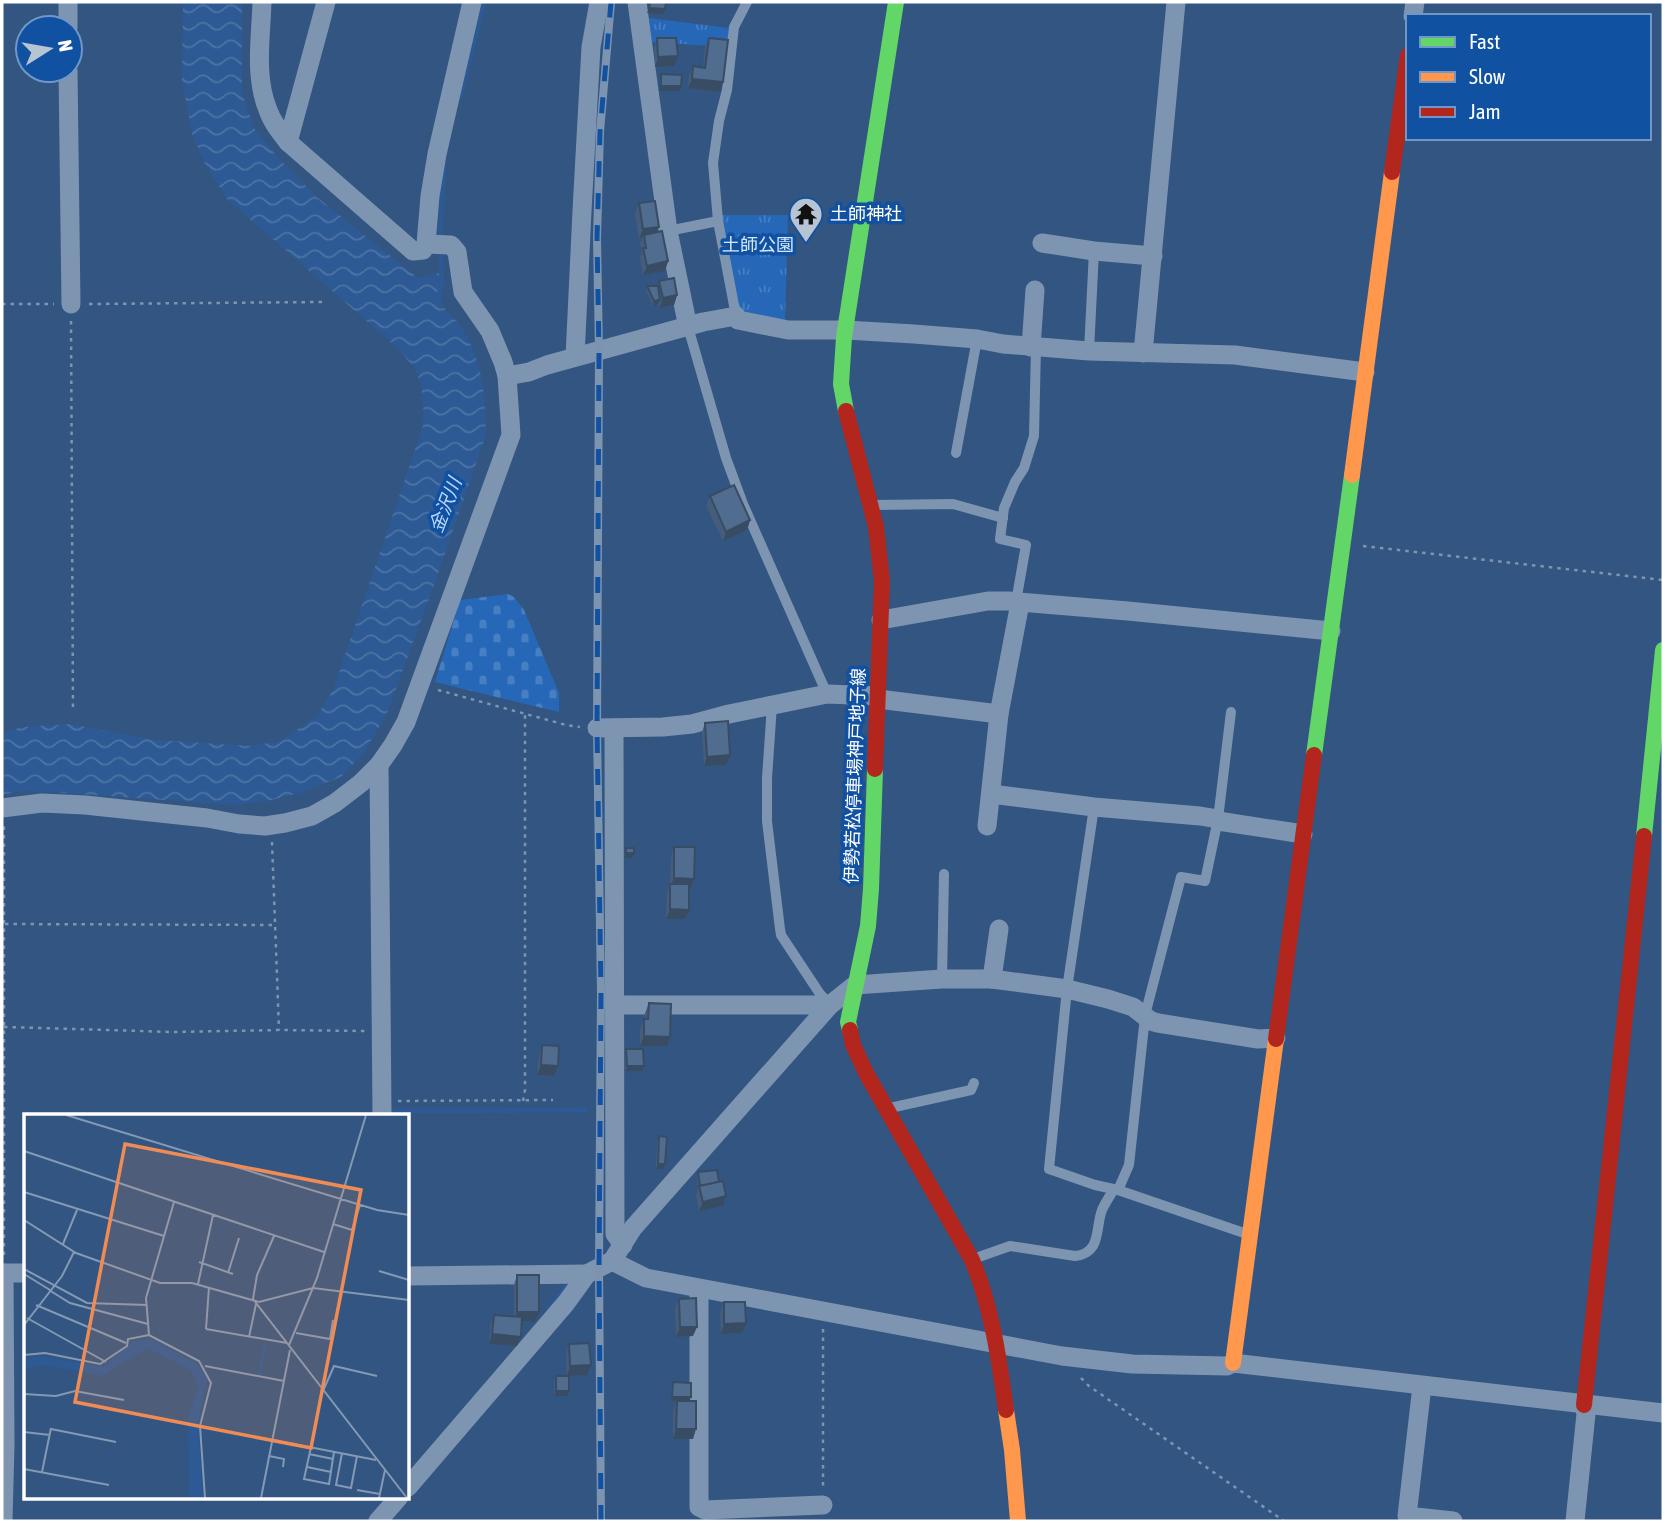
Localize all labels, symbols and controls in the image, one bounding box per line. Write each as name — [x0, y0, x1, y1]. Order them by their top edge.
north arrow — [14, 14, 84, 84]
legend — [1406, 14, 1651, 140]
text: Fast — [1469, 29, 1500, 53]
text: N — [54, 38, 78, 53]
text: Slow — [1469, 64, 1506, 88]
text: Jam — [1469, 99, 1501, 123]
temple icon: 土師神社 — [787, 195, 825, 244]
place label: 土師神社 — [830, 203, 902, 224]
park label: 土師公園 — [722, 234, 794, 255]
water label: 金沢川 — [425, 473, 466, 536]
street label: 伊勢若松停車場神戸地子線 — [840, 668, 869, 884]
inset map — [24, 1114, 410, 1498]

